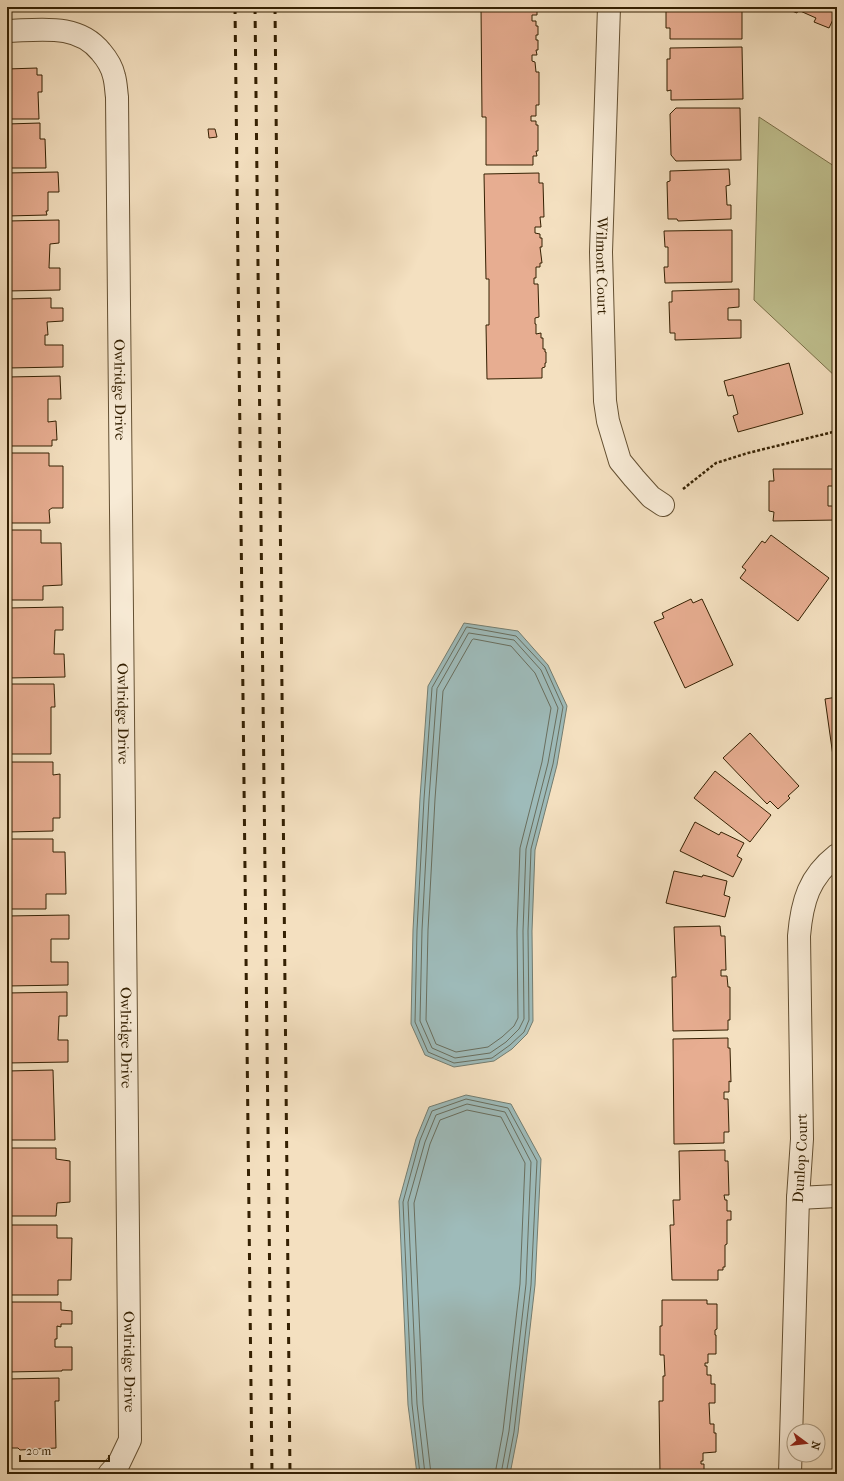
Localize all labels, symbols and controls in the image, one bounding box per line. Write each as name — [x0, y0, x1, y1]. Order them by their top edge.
street label: Wilmont Court — [592, 215, 612, 316]
street label: Owlridge Drive — [110, 339, 129, 441]
street label: Owlridge Drive — [113, 663, 132, 765]
street label: Owlridge Drive — [117, 987, 136, 1089]
street label: Dunlop Court — [789, 1113, 811, 1204]
street label: Owlridge Drive — [120, 1311, 139, 1413]
north arrow — [786, 1423, 826, 1463]
scale bar — [20, 1437, 109, 1463]
text: N — [808, 1440, 823, 1452]
text: 20 m — [26, 1444, 51, 1458]

